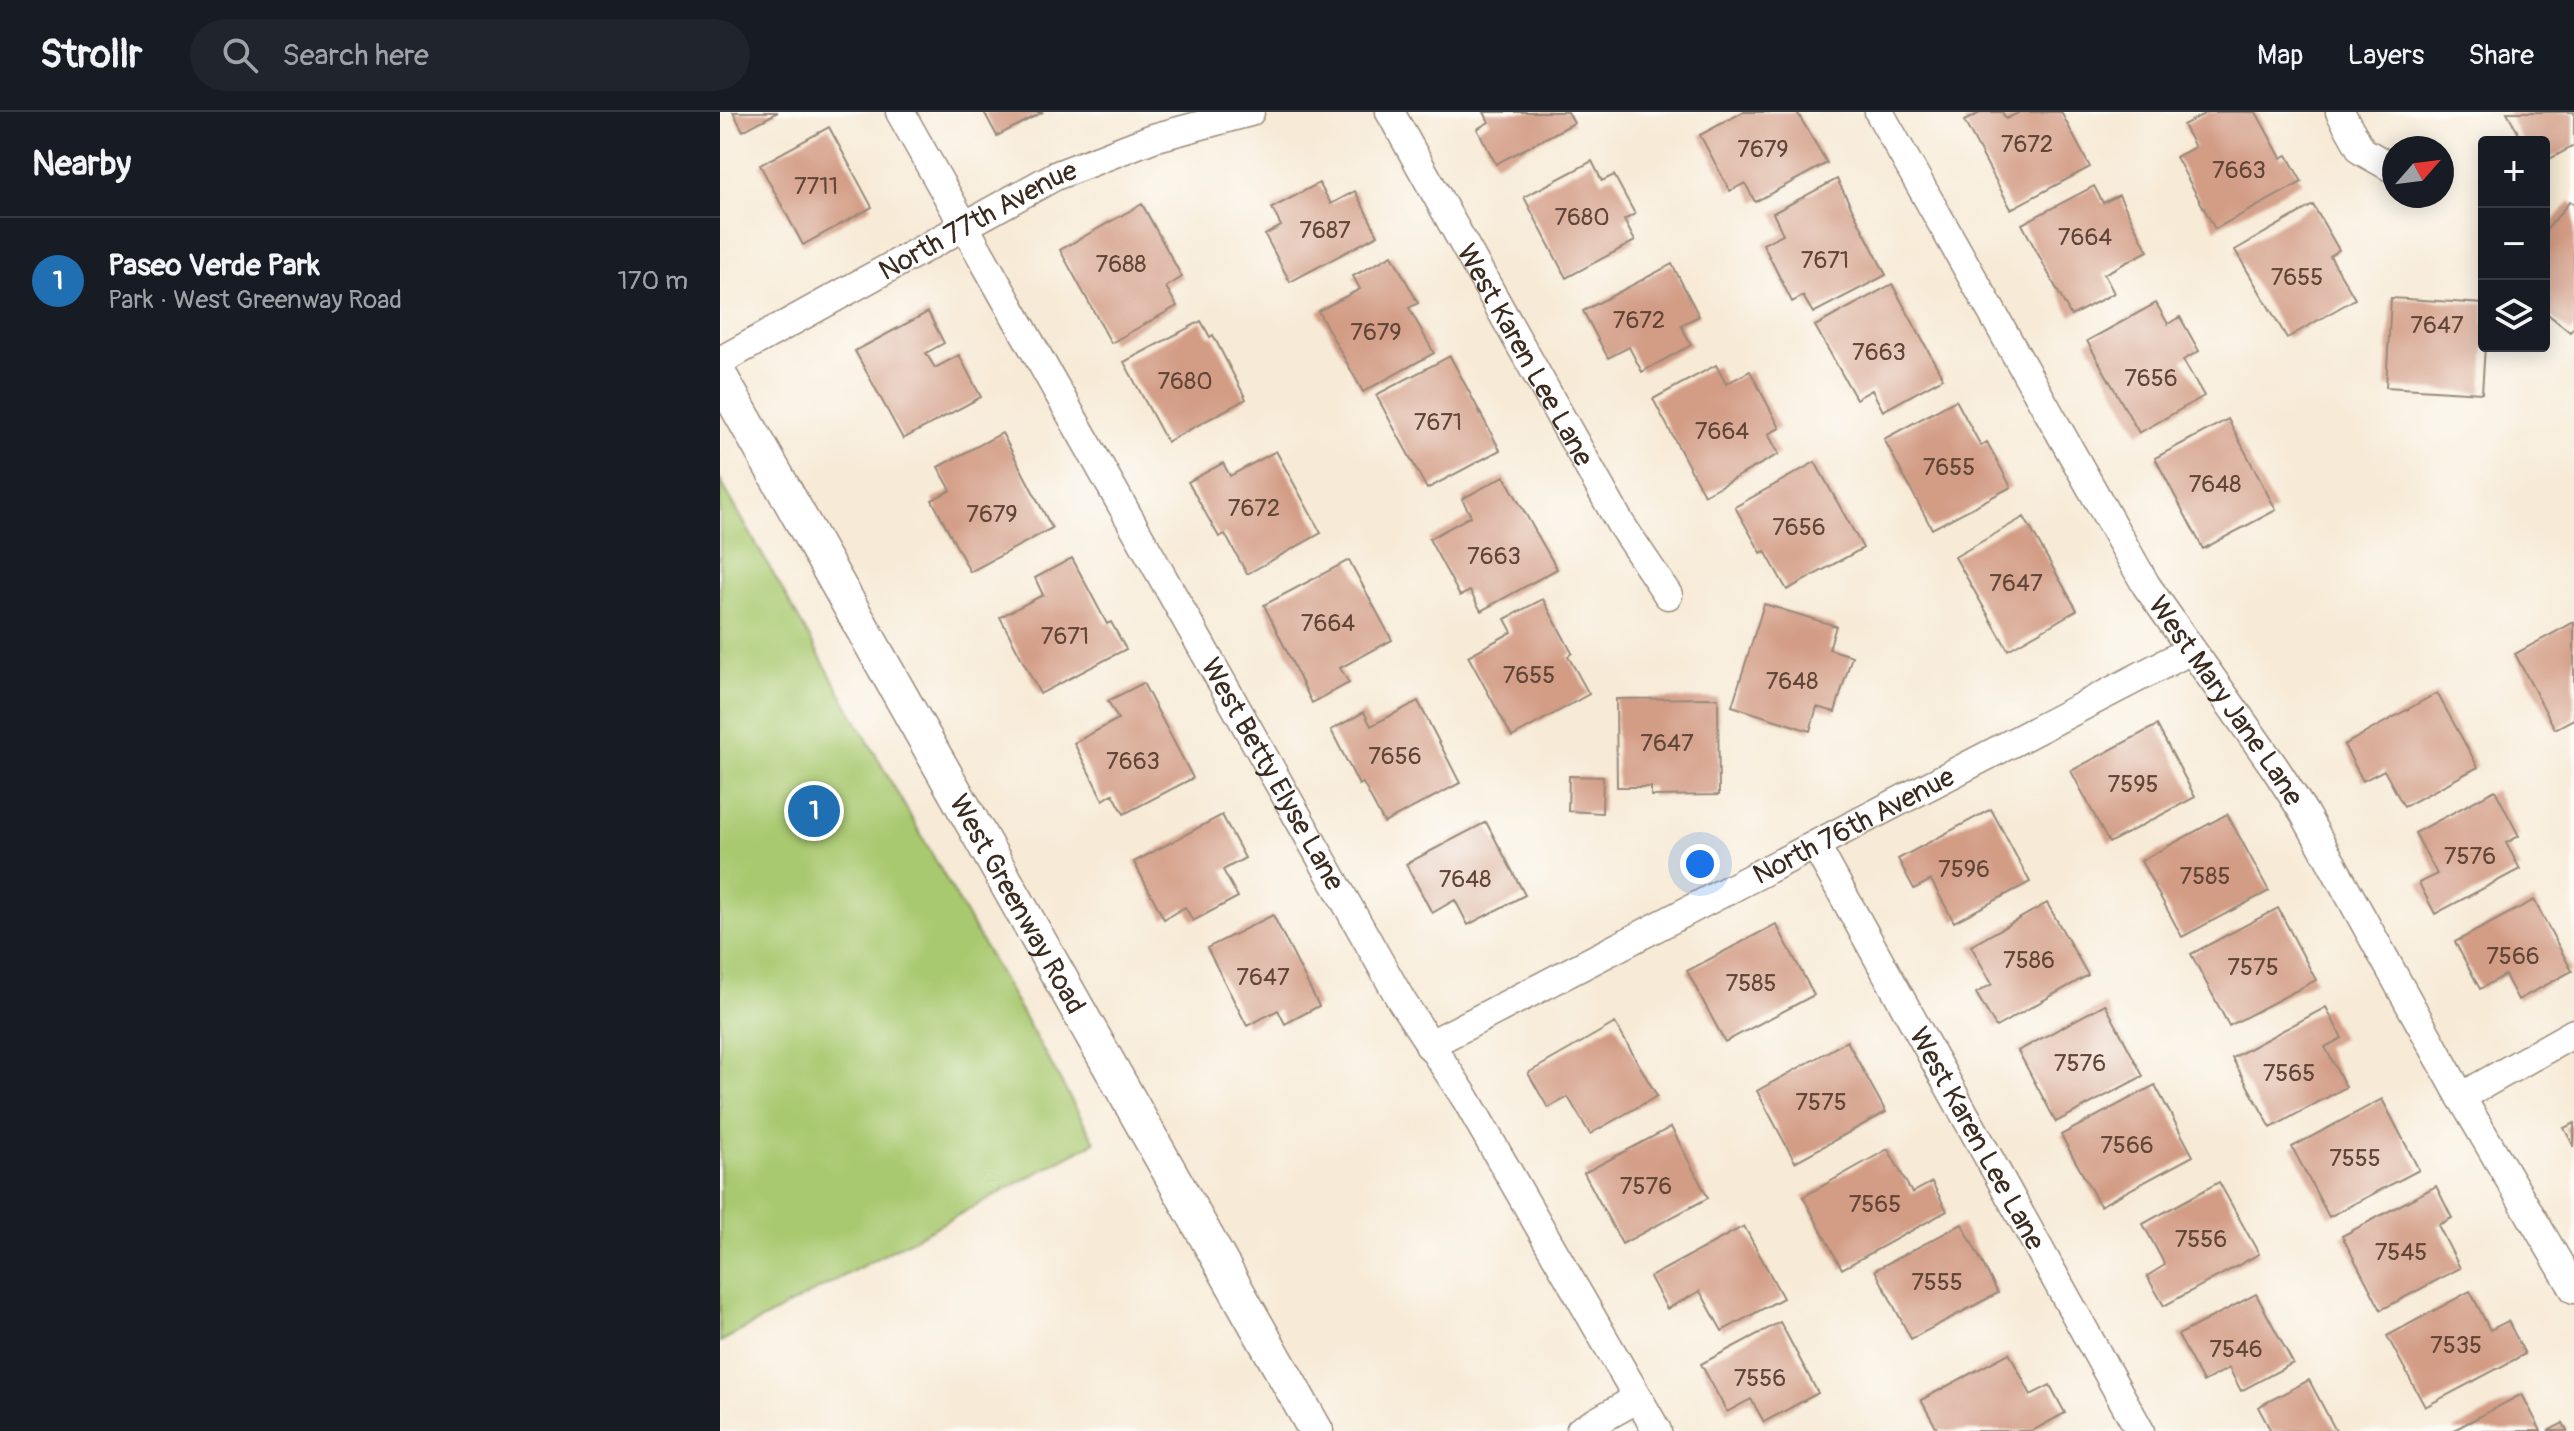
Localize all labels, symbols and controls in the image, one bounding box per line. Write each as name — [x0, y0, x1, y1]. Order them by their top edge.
search box — [190, 19, 750, 91]
text: Strollr — [40, 31, 142, 79]
icon: search — [218, 33, 262, 77]
text: Search here — [282, 37, 429, 74]
text: Map — [2257, 38, 2303, 73]
text: Layers — [2347, 38, 2424, 73]
text: Share — [2468, 38, 2534, 73]
house number: 7672 — [2001, 130, 2053, 159]
house number: 7679 — [1737, 135, 1789, 164]
north arrow — [2382, 136, 2454, 208]
map controls — [2478, 136, 2550, 352]
button: + — [2478, 136, 2550, 208]
text: Nearby — [32, 143, 131, 186]
street label: North 77th Avenue — [873, 153, 1082, 289]
house number: 7663 — [2212, 156, 2266, 185]
house number: 7711 — [794, 172, 838, 201]
house number: 7680 — [1554, 203, 1610, 232]
button: − — [2478, 208, 2550, 280]
house number: 7687 — [1299, 216, 1351, 245]
house number: 7664 — [2058, 223, 2112, 252]
street label: West Karen Lee Lane — [1448, 238, 1601, 473]
house number: 7671 — [1801, 246, 1849, 275]
text: Paseo Verde Park — [108, 247, 320, 284]
house number: 7688 — [1096, 250, 1146, 279]
house number: 7655 — [2271, 263, 2323, 292]
text: 1 — [53, 265, 63, 297]
text: 170 m — [618, 265, 688, 297]
button: layers — [2478, 280, 2550, 352]
text: Park · West Greenway Road — [108, 284, 402, 316]
house number: 7672 — [1613, 306, 1665, 335]
house number: 7647 — [2410, 311, 2464, 340]
house number: 7679 — [1350, 318, 1402, 347]
house number: 7663 — [1852, 338, 1906, 367]
house number: 7656 — [2124, 364, 2178, 393]
house number: 7680 — [1157, 367, 1213, 396]
house number: 7671 — [1414, 408, 1462, 437]
house number: 7664 — [1695, 417, 1749, 446]
house number: 7655 — [1923, 453, 1975, 482]
house number: 7648 — [2189, 470, 2241, 499]
house number: 7672 — [1228, 494, 1280, 523]
house number: 7679 — [966, 500, 1018, 529]
house number: 7656 — [1772, 513, 1826, 542]
house number: 7663 — [1467, 542, 1521, 571]
house number: 7647 — [1989, 569, 2043, 598]
street label: West Mary Jane Lane — [2140, 590, 2311, 813]
house number: 7664 — [1301, 609, 1355, 638]
house number: 7671 — [1041, 622, 1089, 651]
street label: West Betty Elyse Lane — [1193, 652, 1352, 897]
house number: 7655 — [1503, 661, 1555, 690]
house number: 7648 — [1766, 667, 1818, 696]
house number: 7647 — [1640, 729, 1694, 758]
house number: 7656 — [1368, 742, 1422, 771]
house number: 7663 — [1106, 747, 1160, 776]
street label: North 76th Avenue — [1747, 760, 1961, 893]
house number: 7595 — [2107, 770, 2159, 799]
pin: 1 — [788, 781, 840, 841]
street label: West Greenway Road — [941, 788, 1093, 1020]
house number: 7576 — [2444, 842, 2496, 871]
your location — [1680, 844, 1720, 884]
house number: 7596 — [1938, 855, 1990, 884]
house number: 7585 — [2180, 862, 2230, 891]
house number: 7648 — [1439, 865, 1491, 894]
house number: 7566 — [2486, 942, 2540, 971]
house number: 7586 — [2003, 946, 2055, 975]
house number: 7575 — [2227, 953, 2279, 982]
house number: 7647 — [1236, 963, 1290, 992]
house number: 7585 — [1726, 969, 1776, 998]
street label: West Karen Lee Lane — [1901, 1021, 2052, 1257]
house number: 7576 — [2054, 1049, 2106, 1078]
house number: 7565 — [2263, 1059, 2315, 1088]
house number: 7575 — [1795, 1088, 1847, 1117]
house number: 7566 — [2100, 1131, 2154, 1160]
house number: 7555 — [2329, 1144, 2381, 1173]
house number: 7576 — [1620, 1172, 1672, 1201]
house number: 7565 — [1849, 1190, 1901, 1219]
house number: 7556 — [2175, 1225, 2227, 1254]
house number: 7545 — [2375, 1238, 2427, 1267]
house number: 7555 — [1911, 1268, 1963, 1297]
house number: 7535 — [2430, 1331, 2482, 1360]
house number: 7546 — [2209, 1335, 2263, 1364]
house number: 7556 — [1734, 1364, 1786, 1393]

